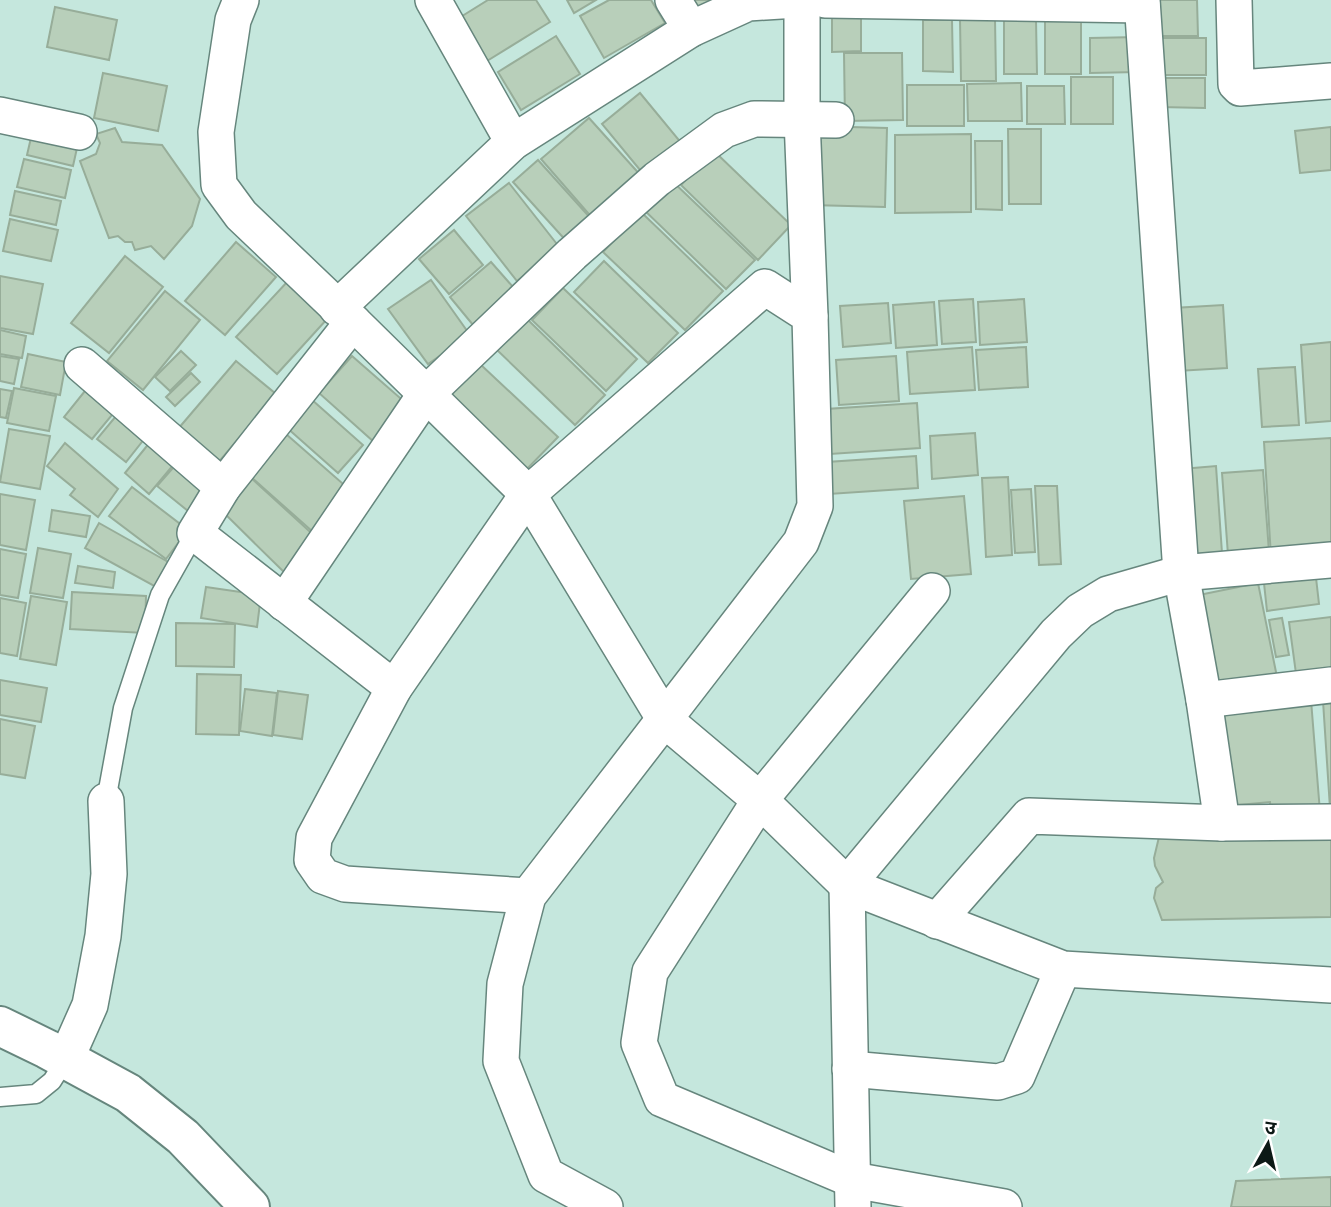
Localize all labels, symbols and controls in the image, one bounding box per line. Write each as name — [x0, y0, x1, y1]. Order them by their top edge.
north arrow — [1233, 1109, 1303, 1179]
text: उ — [1263, 1115, 1278, 1140]

